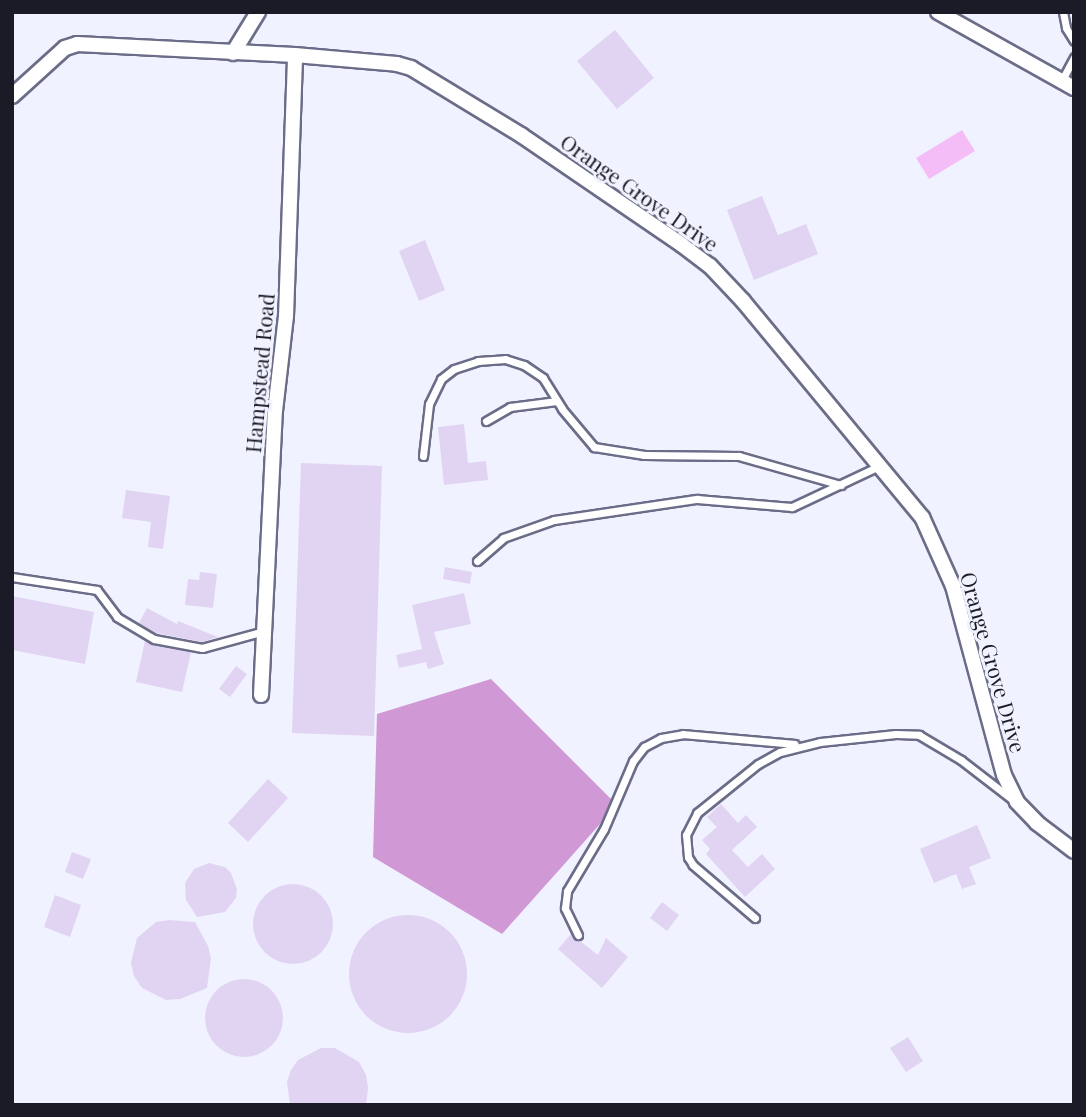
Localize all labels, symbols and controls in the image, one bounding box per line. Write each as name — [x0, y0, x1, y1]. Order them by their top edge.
street label: Orange Grove Drive — [556, 128, 724, 256]
street label: Hampstead Road — [239, 292, 279, 454]
street label: Orange Grove Drive — [956, 569, 1032, 755]

